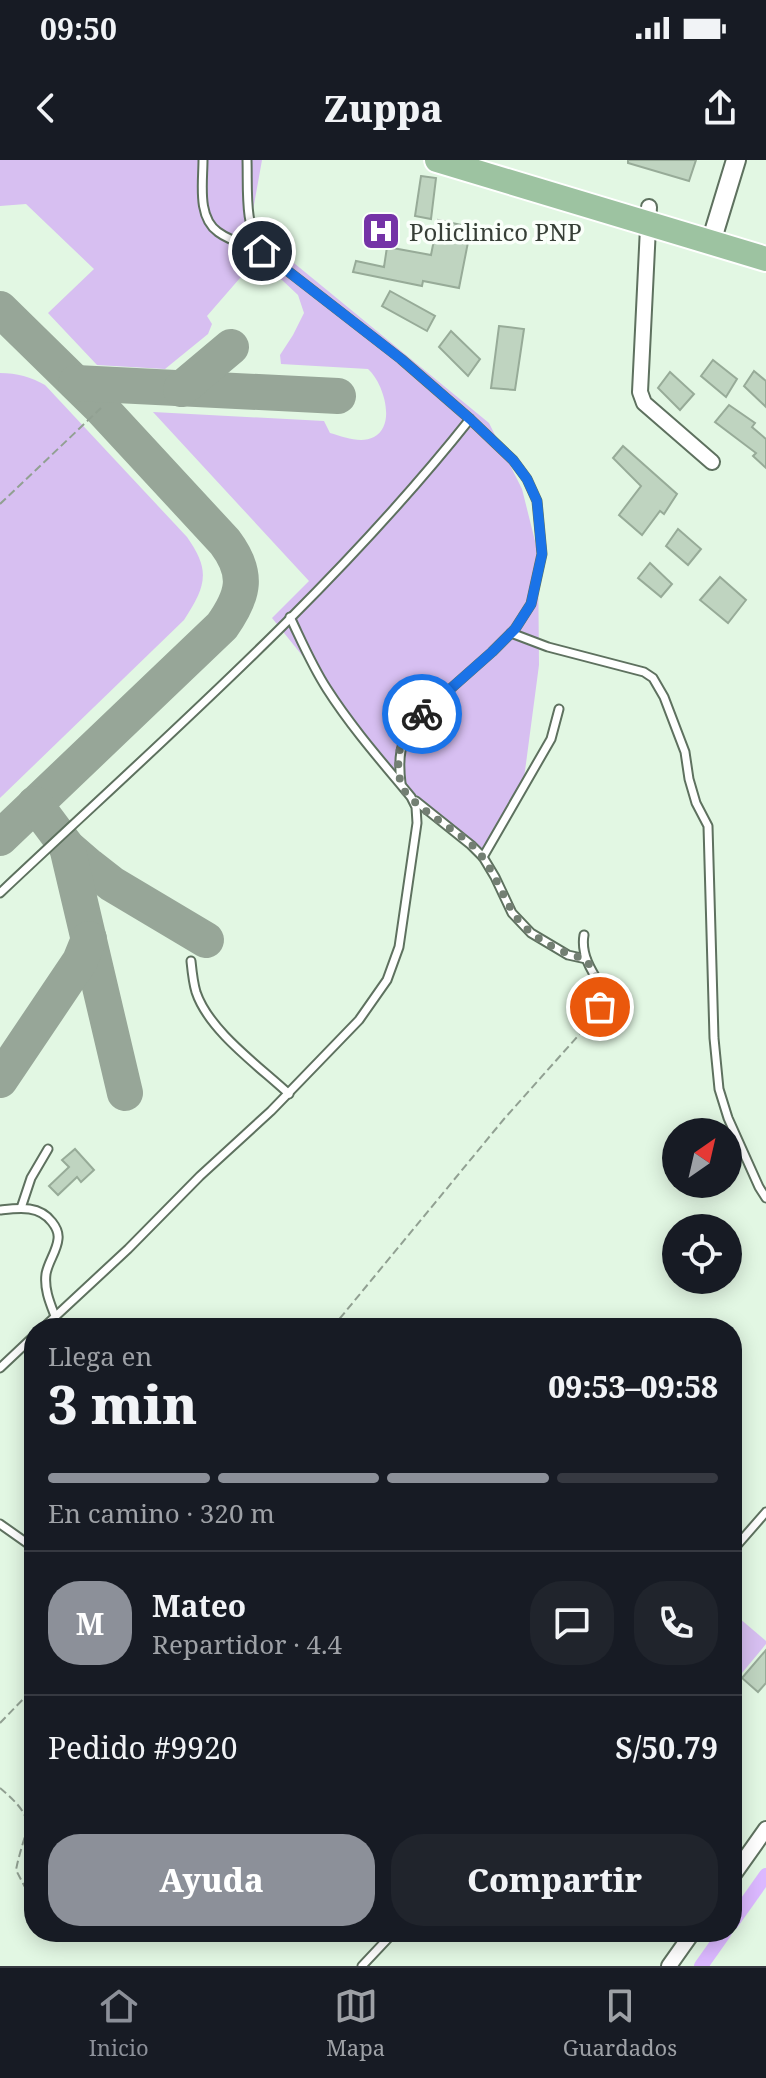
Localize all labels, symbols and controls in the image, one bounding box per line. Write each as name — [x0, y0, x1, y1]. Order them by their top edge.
text: 09:50 — [40, 8, 117, 49]
text: Zuppa — [323, 84, 443, 133]
icon: back — [24, 86, 68, 130]
icon: share — [698, 86, 742, 130]
hospital icon: Policlinico PNP — [360, 210, 402, 252]
place label: Policlinico PNP — [409, 215, 582, 248]
pin — [228, 217, 296, 285]
icon: home — [240, 229, 284, 273]
courier — [382, 674, 462, 754]
icon: bike — [400, 692, 444, 736]
pin — [566, 973, 634, 1041]
icon: bag — [578, 985, 622, 1029]
north arrow — [662, 1118, 742, 1198]
map controls — [662, 1118, 742, 1294]
button: locate — [662, 1214, 742, 1294]
text: Llega en — [48, 1338, 152, 1374]
text: 09:53–09:58 — [548, 1366, 718, 1407]
text: 3 min — [48, 1368, 197, 1439]
text: En camino · 320 m — [48, 1495, 275, 1531]
button: chat — [530, 1581, 614, 1665]
button: phone — [634, 1581, 718, 1665]
text: Mateo — [152, 1585, 246, 1626]
text: M — [76, 1603, 104, 1644]
text: Repartidor · 4.4 — [152, 1626, 342, 1662]
text: Pedido #9920 — [48, 1727, 238, 1768]
text: S/50.79 — [615, 1727, 718, 1768]
button: Ayuda — [48, 1834, 375, 1926]
button: Compartir — [391, 1834, 718, 1926]
tab: Inicio — [89, 1984, 149, 2062]
tab: Mapa — [326, 1984, 385, 2062]
tab: Guardados — [563, 1984, 677, 2062]

